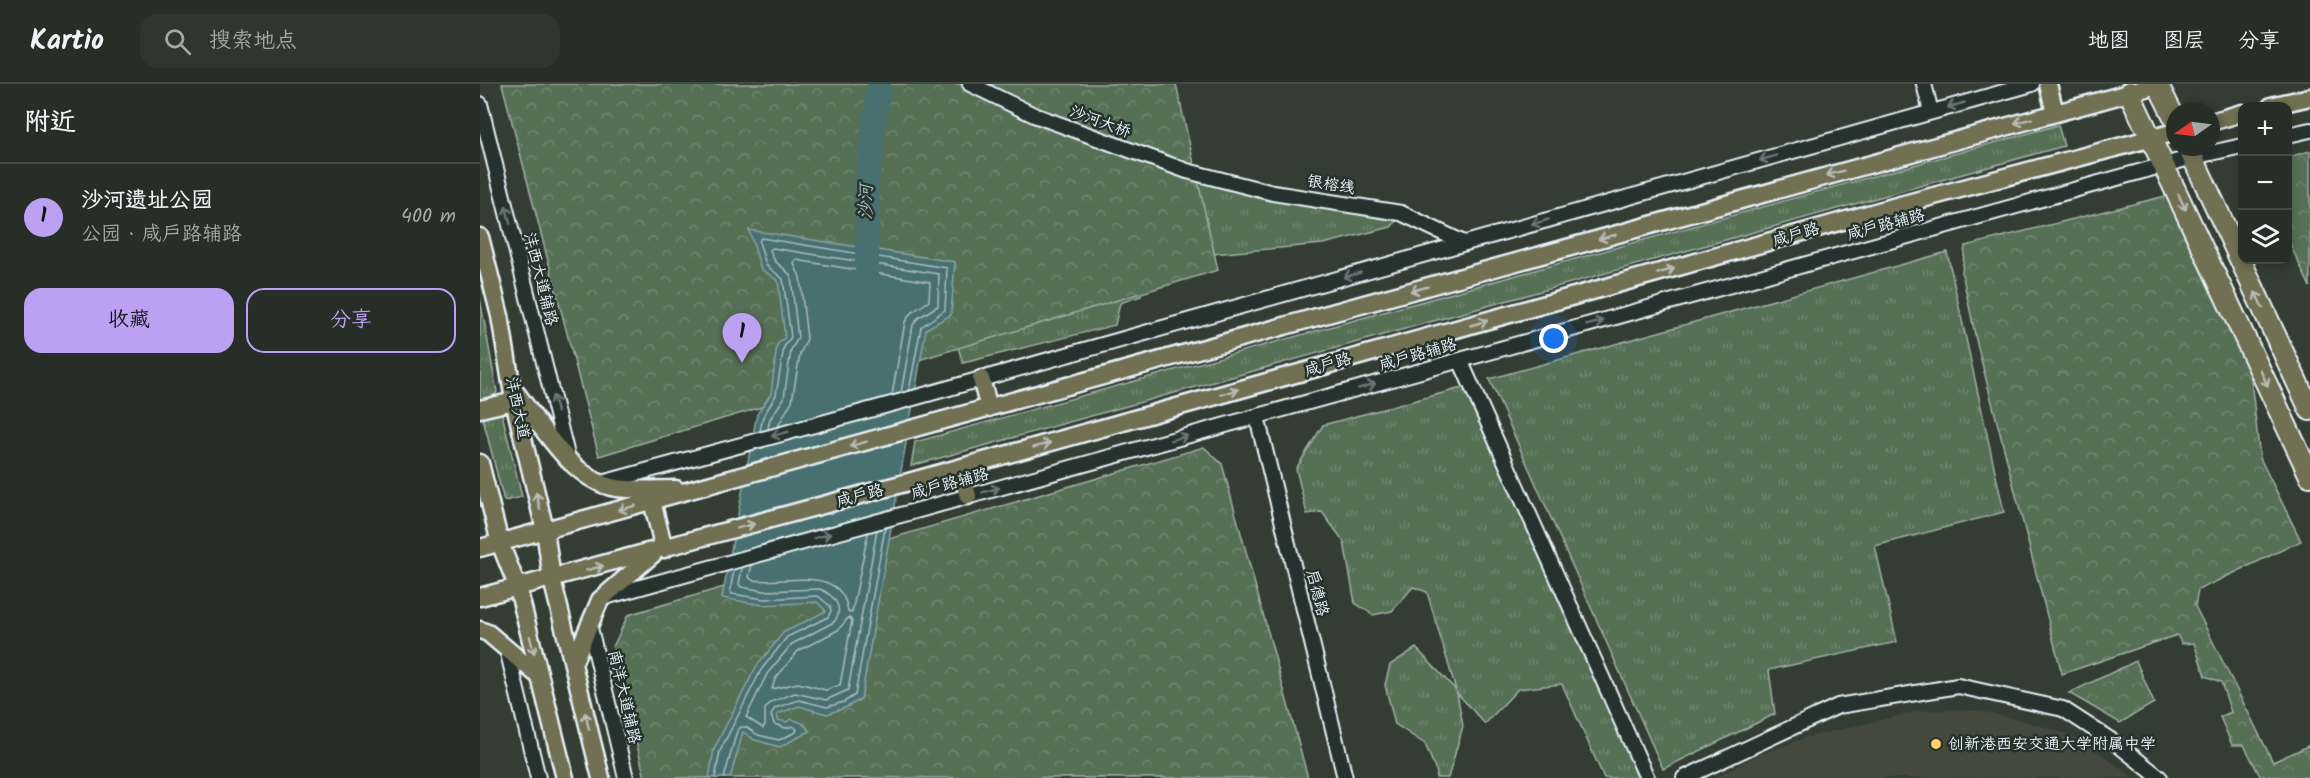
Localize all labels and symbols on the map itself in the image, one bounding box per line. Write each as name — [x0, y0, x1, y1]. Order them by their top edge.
street label: 沙河大桥 — [1066, 99, 1134, 145]
one-way arrow — [1946, 100, 1965, 111]
north arrow — [2166, 102, 2220, 156]
one-way arrow — [2014, 116, 2033, 127]
one-way arrow — [1759, 153, 1778, 164]
one-way arrow — [1826, 168, 1845, 180]
street label: 银榕线 — [1305, 169, 1357, 201]
water label: 沙河 — [852, 181, 882, 220]
one-way arrow — [2176, 192, 2188, 210]
street label: 咸户路辅路 — [1844, 203, 1928, 247]
one-way arrow — [501, 206, 513, 225]
street label: 咸户路 — [1769, 216, 1823, 254]
one-way arrow — [1531, 217, 1550, 228]
street label: 沣西大道辅路 — [516, 229, 564, 329]
one-way arrow — [1598, 231, 1617, 243]
one-way arrow — [1657, 264, 1676, 276]
one-way arrow — [1343, 270, 1362, 281]
one-way arrow — [1410, 284, 1429, 295]
one-way arrow — [2253, 291, 2265, 309]
pin: 1 — [722, 314, 762, 363]
one-way arrow — [1469, 317, 1488, 328]
one-way arrow — [1585, 317, 1604, 328]
your location — [1539, 324, 1568, 353]
street label: 咸户路辅路 — [1376, 332, 1460, 378]
street label: 咸户路 — [1301, 346, 1355, 384]
one-way arrow — [2259, 369, 2271, 387]
street label: 沣西大道 — [498, 374, 536, 442]
one-way arrow — [1357, 380, 1376, 391]
one-way arrow — [1220, 386, 1239, 398]
one-way arrow — [548, 395, 560, 414]
one-way arrow — [771, 429, 790, 441]
one-way arrow — [1169, 432, 1188, 443]
one-way arrow — [849, 439, 868, 450]
one-way arrow — [1032, 439, 1051, 450]
street label: 咸户路辅路 — [908, 462, 992, 506]
street label: 咸户路 — [834, 478, 886, 514]
one-way arrow — [981, 484, 1000, 495]
one-way arrow — [532, 492, 544, 511]
one-way arrow — [618, 503, 637, 514]
one-way arrow — [736, 520, 755, 532]
one-way arrow — [813, 530, 832, 541]
one-way arrow — [585, 561, 604, 573]
street label: 启德路 — [1299, 567, 1335, 619]
one-way arrow — [527, 635, 539, 654]
street label: 南洋大道辅路 — [601, 647, 647, 747]
one-way arrow — [580, 712, 592, 731]
place label: 创新港西安交通大学附属中学 — [1948, 732, 2156, 757]
marker: 创新港西安交通大学附属中学 — [1929, 737, 1943, 751]

